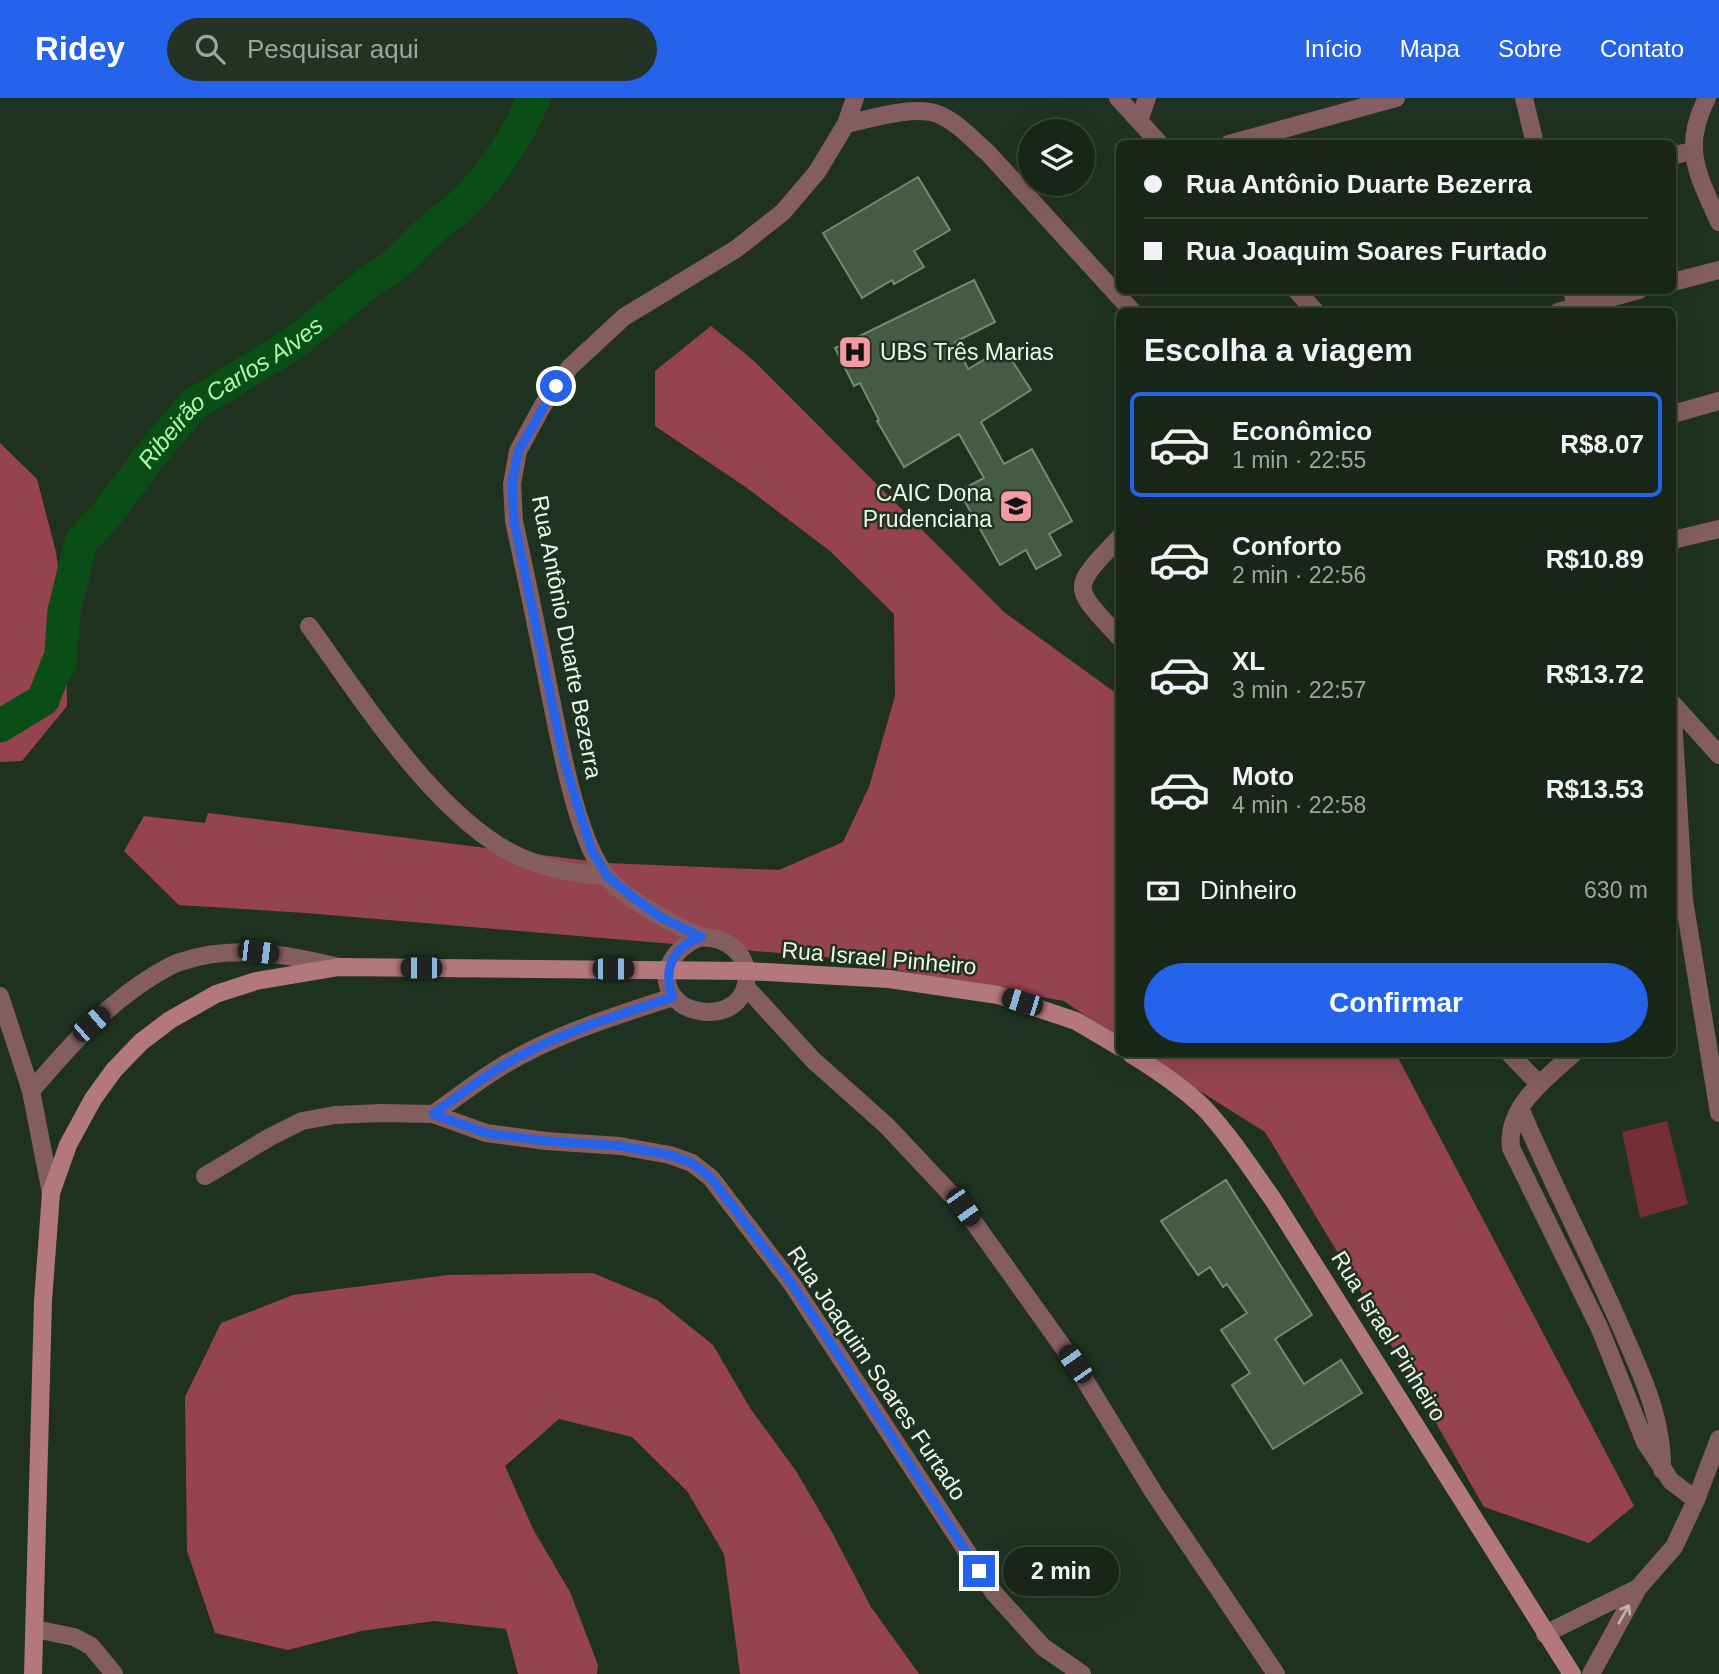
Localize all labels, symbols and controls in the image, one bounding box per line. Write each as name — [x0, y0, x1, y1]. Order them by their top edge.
search box — [167, 18, 657, 81]
text: Ridey — [35, 30, 125, 67]
icon: search — [191, 30, 229, 68]
text: Pesquisar aqui — [247, 34, 419, 64]
text: Início — [1304, 35, 1362, 62]
text: Mapa — [1400, 35, 1460, 62]
text: Sobre — [1498, 35, 1562, 62]
text: Contato — [1600, 35, 1684, 62]
map controls — [1018, 119, 1095, 196]
button: layers — [1018, 119, 1095, 196]
text: Rua Antônio Duarte Bezerra — [1186, 169, 1532, 199]
text: Rua Joaquim Soares Furtado — [1186, 236, 1547, 266]
water label: Ribeirão Carlos Alves — [132, 311, 328, 473]
text: Escolha a viagem — [1144, 332, 1413, 368]
hospital icon: UBS Três Marias — [836, 333, 874, 371]
place label: UBS Três Marias — [880, 339, 1054, 365]
route start — [540, 370, 572, 402]
icon: car — [1148, 413, 1211, 476]
text: Econômico — [1232, 416, 1372, 446]
text: R$8.07 — [1560, 429, 1644, 459]
text: 1 min · 22:55 — [1232, 447, 1366, 473]
place label: CAIC Dona Prudenciana — [863, 480, 992, 532]
school or university icon: CAIC Dona Prudenciana — [997, 487, 1035, 525]
street label: Rua Antônio Duarte Bezerra — [527, 493, 607, 781]
icon: car — [1148, 528, 1211, 591]
text: Conforto — [1232, 531, 1342, 561]
text: R$10.89 — [1546, 544, 1644, 574]
text: 2 min · 22:56 — [1232, 562, 1366, 588]
icon: car — [1148, 643, 1211, 706]
text: XL — [1232, 646, 1265, 676]
text: R$13.72 — [1546, 659, 1644, 689]
text: 3 min · 22:57 — [1232, 677, 1366, 703]
icon: car — [1148, 758, 1211, 821]
text: Moto — [1232, 761, 1294, 791]
text: R$13.53 — [1546, 774, 1644, 804]
text: 4 min · 22:58 — [1232, 792, 1366, 818]
icon: cash — [1144, 872, 1182, 910]
text: Dinheiro — [1200, 875, 1297, 905]
text: 630 m — [1584, 877, 1648, 903]
street label: Rua Israel Pinheiro — [780, 937, 978, 979]
car — [236, 939, 281, 965]
car — [401, 958, 443, 979]
car — [593, 959, 635, 980]
button: Confirmar — [1144, 963, 1648, 1043]
car — [999, 986, 1046, 1018]
car — [69, 1002, 114, 1046]
car — [943, 1184, 984, 1230]
street label: Rua Joaquim Soares Furtado — [782, 1241, 972, 1505]
street label: Rua Israel Pinheiro — [1326, 1246, 1452, 1426]
car — [1055, 1341, 1096, 1387]
callout: 2 min — [1004, 1546, 1119, 1596]
route end — [963, 1555, 995, 1587]
text: 2 min — [1031, 1558, 1091, 1584]
one-way arrow — [1617, 1605, 1631, 1625]

